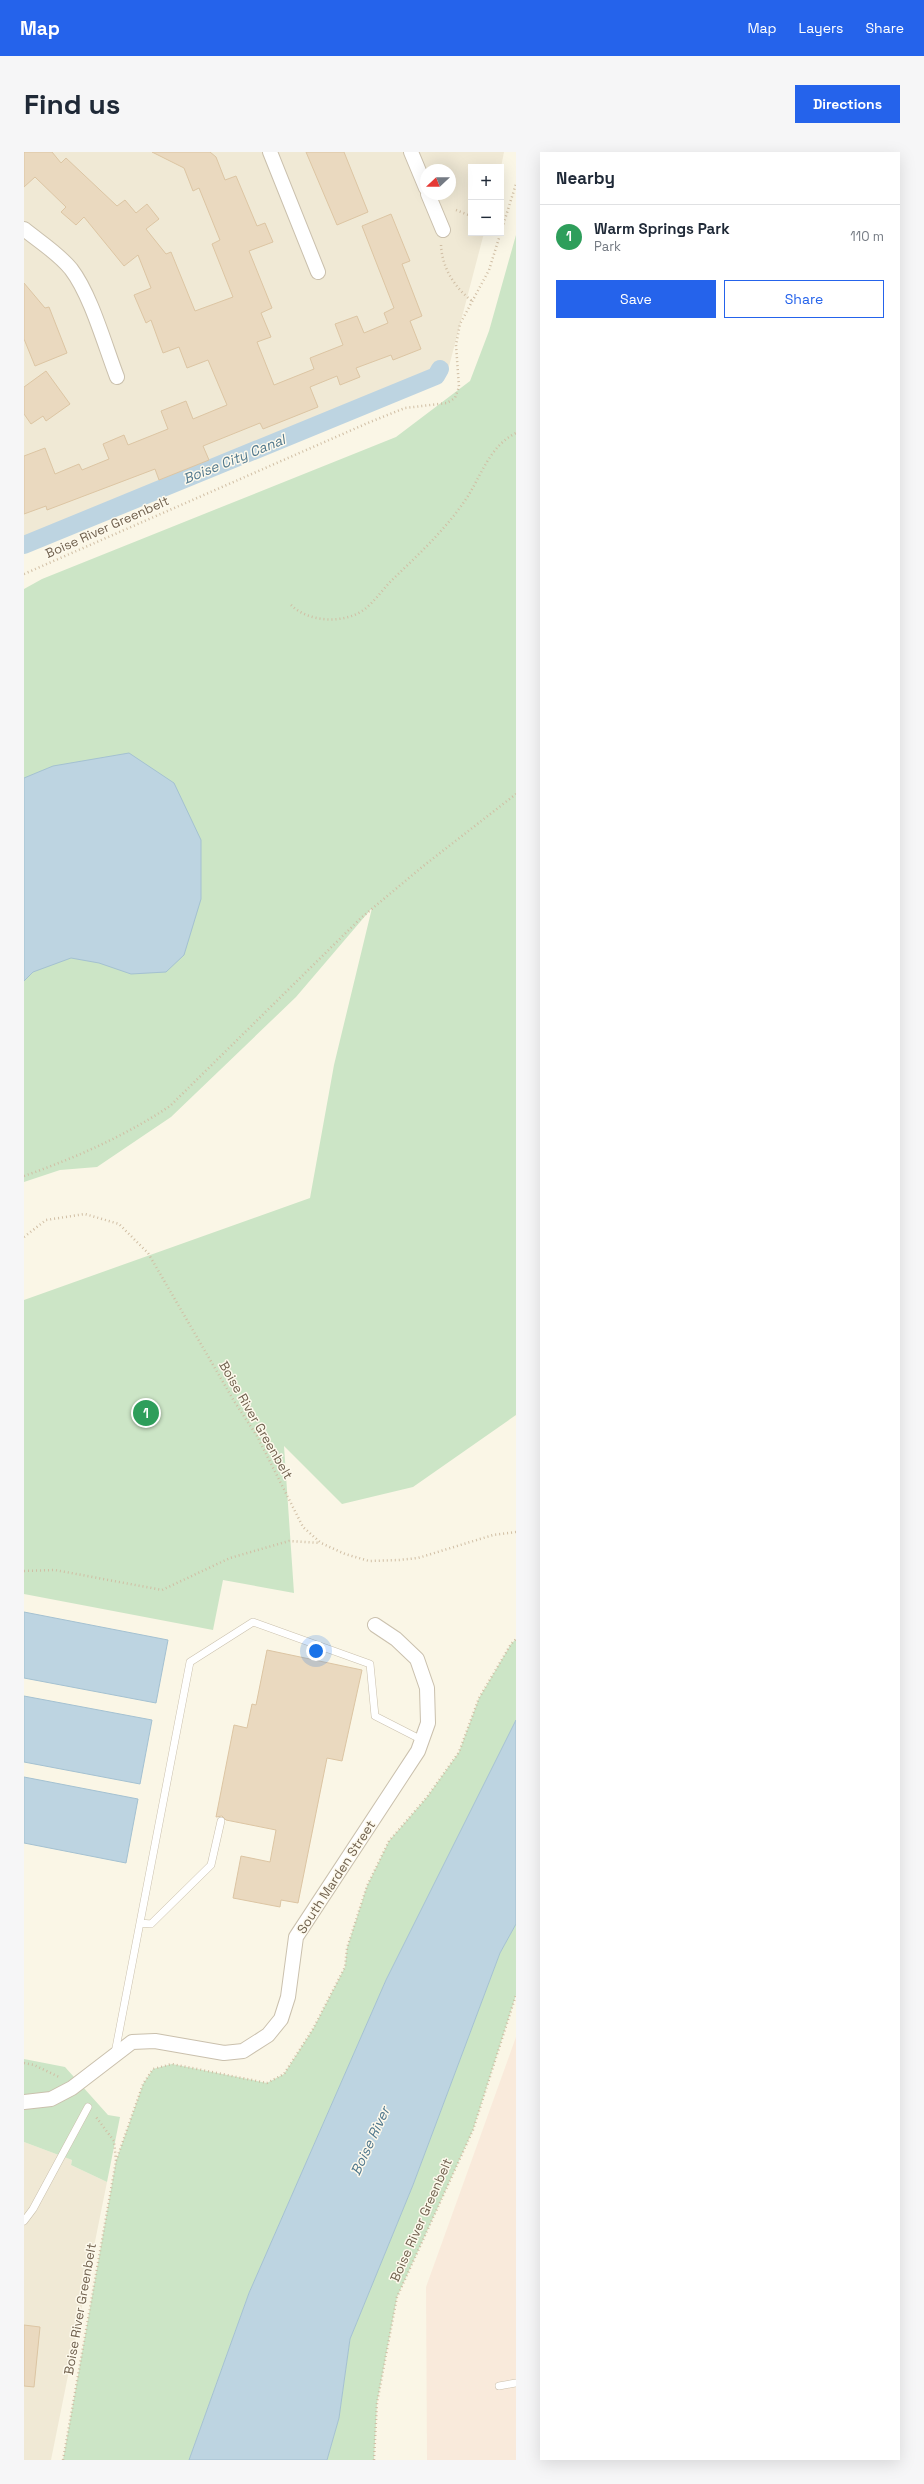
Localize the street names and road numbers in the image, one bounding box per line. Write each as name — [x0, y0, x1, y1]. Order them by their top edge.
street label: Boise River Greenbelt — [43, 492, 172, 562]
street label: Boise River Greenbelt — [215, 1358, 297, 1482]
street label: South Marden Street — [293, 1817, 379, 1937]
street label: Boise River Greenbelt — [386, 2155, 456, 2284]
street label: Boise River Greenbelt — [60, 2242, 100, 2376]

